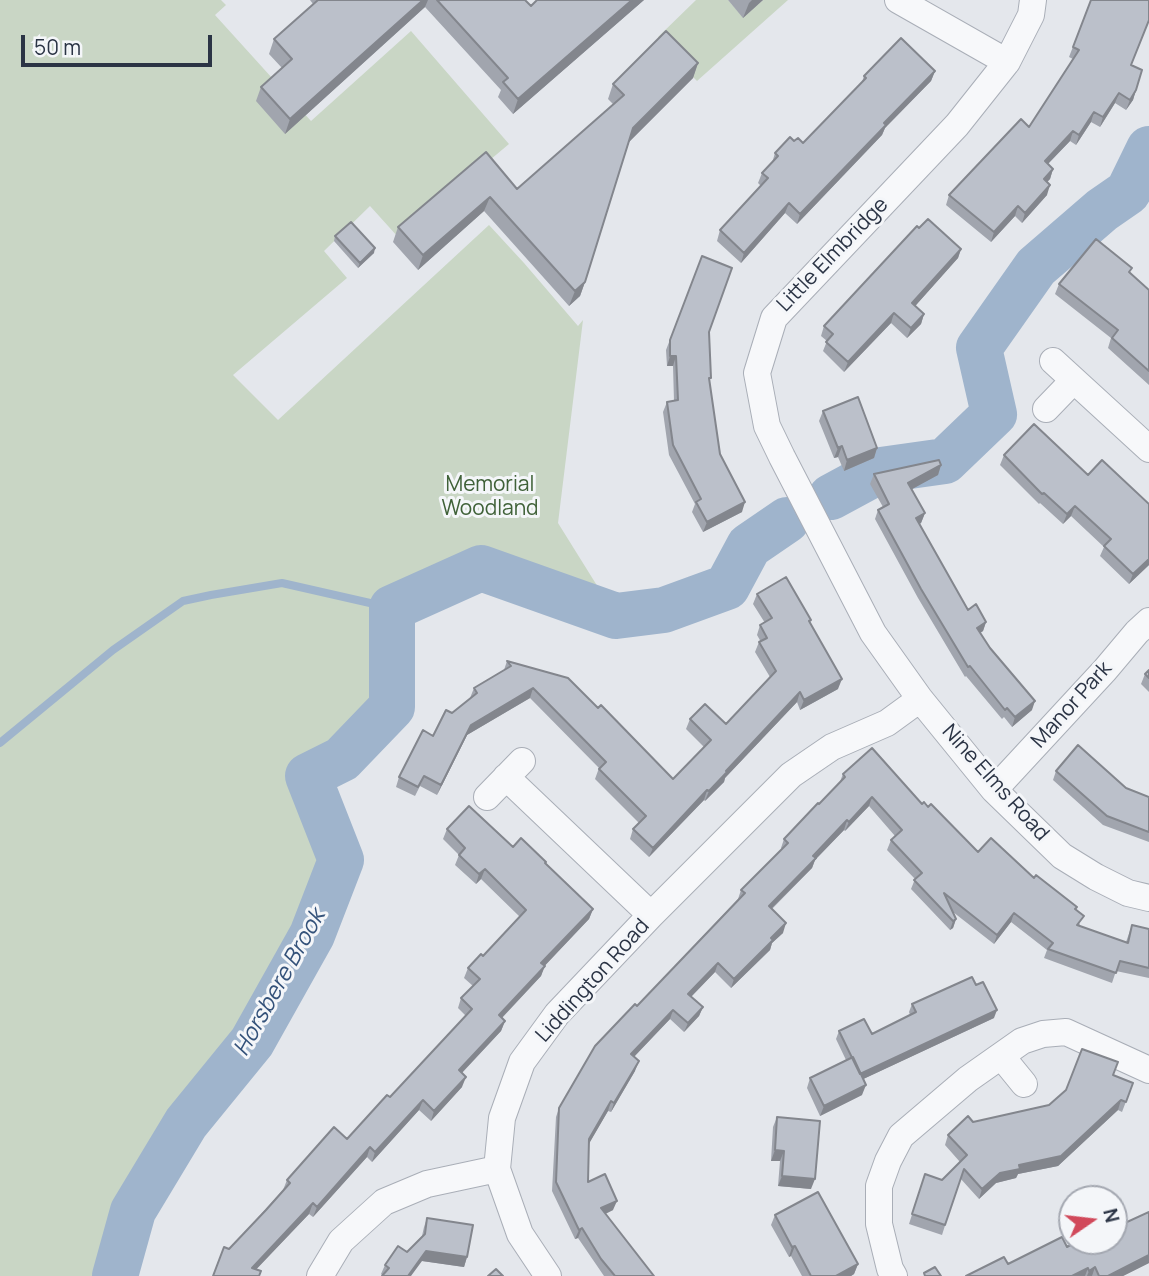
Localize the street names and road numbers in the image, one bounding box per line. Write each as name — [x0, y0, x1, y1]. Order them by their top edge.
street label: Little Elmbridge — [772, 193, 894, 317]
street label: Manor Park — [1027, 657, 1117, 753]
street label: Nine Elms Road — [936, 720, 1054, 846]
street label: Liddington Road — [531, 914, 655, 1048]

